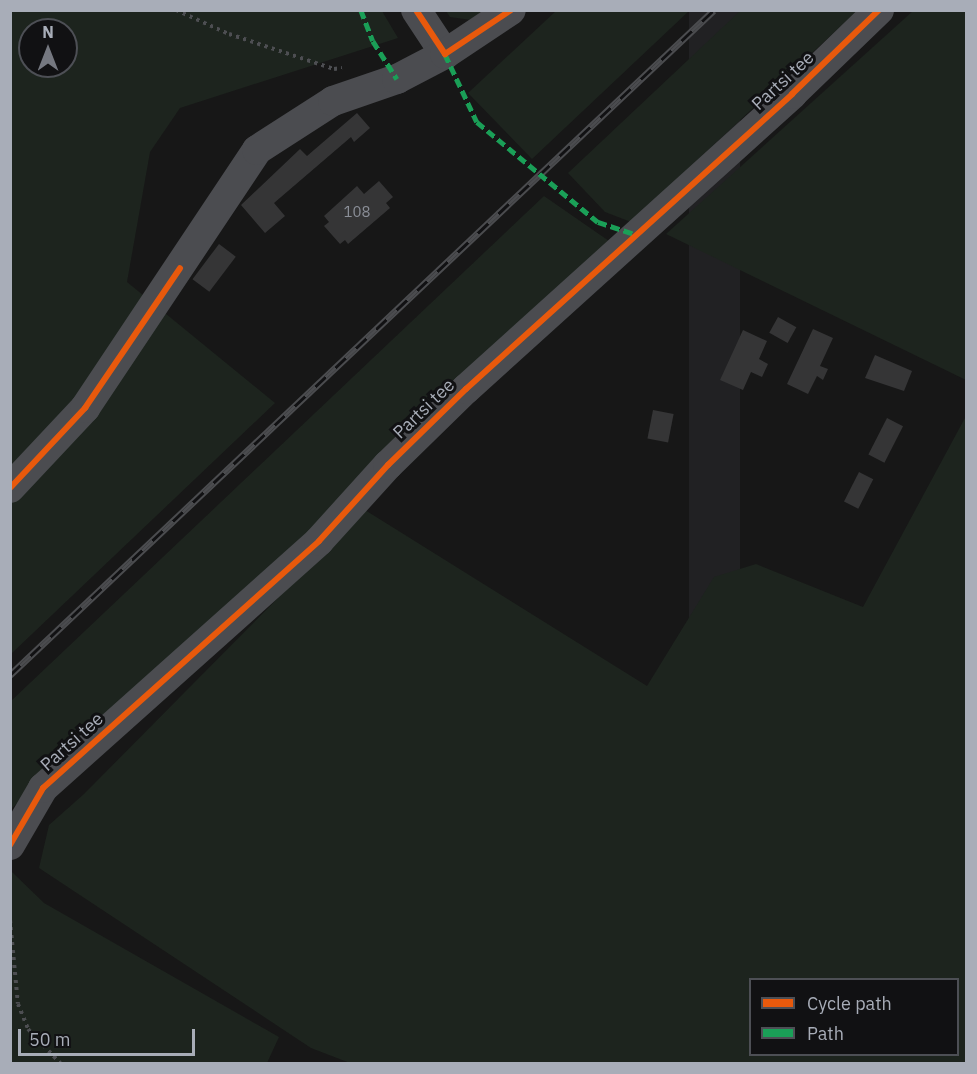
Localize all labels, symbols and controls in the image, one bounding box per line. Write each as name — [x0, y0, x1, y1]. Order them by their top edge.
north arrow — [18, 18, 78, 78]
text: N — [42, 22, 54, 42]
street label: Partsi tee — [748, 47, 818, 115]
house number: 108 — [344, 203, 370, 221]
street label: Partsi tee — [389, 375, 459, 443]
street label: Partsi tee — [36, 708, 108, 776]
legend — [749, 978, 959, 1056]
text: Cycle path — [807, 992, 892, 1015]
scale bar — [21, 1017, 198, 1055]
text: Path — [807, 1022, 844, 1045]
text: 50 m — [29, 1028, 71, 1051]

